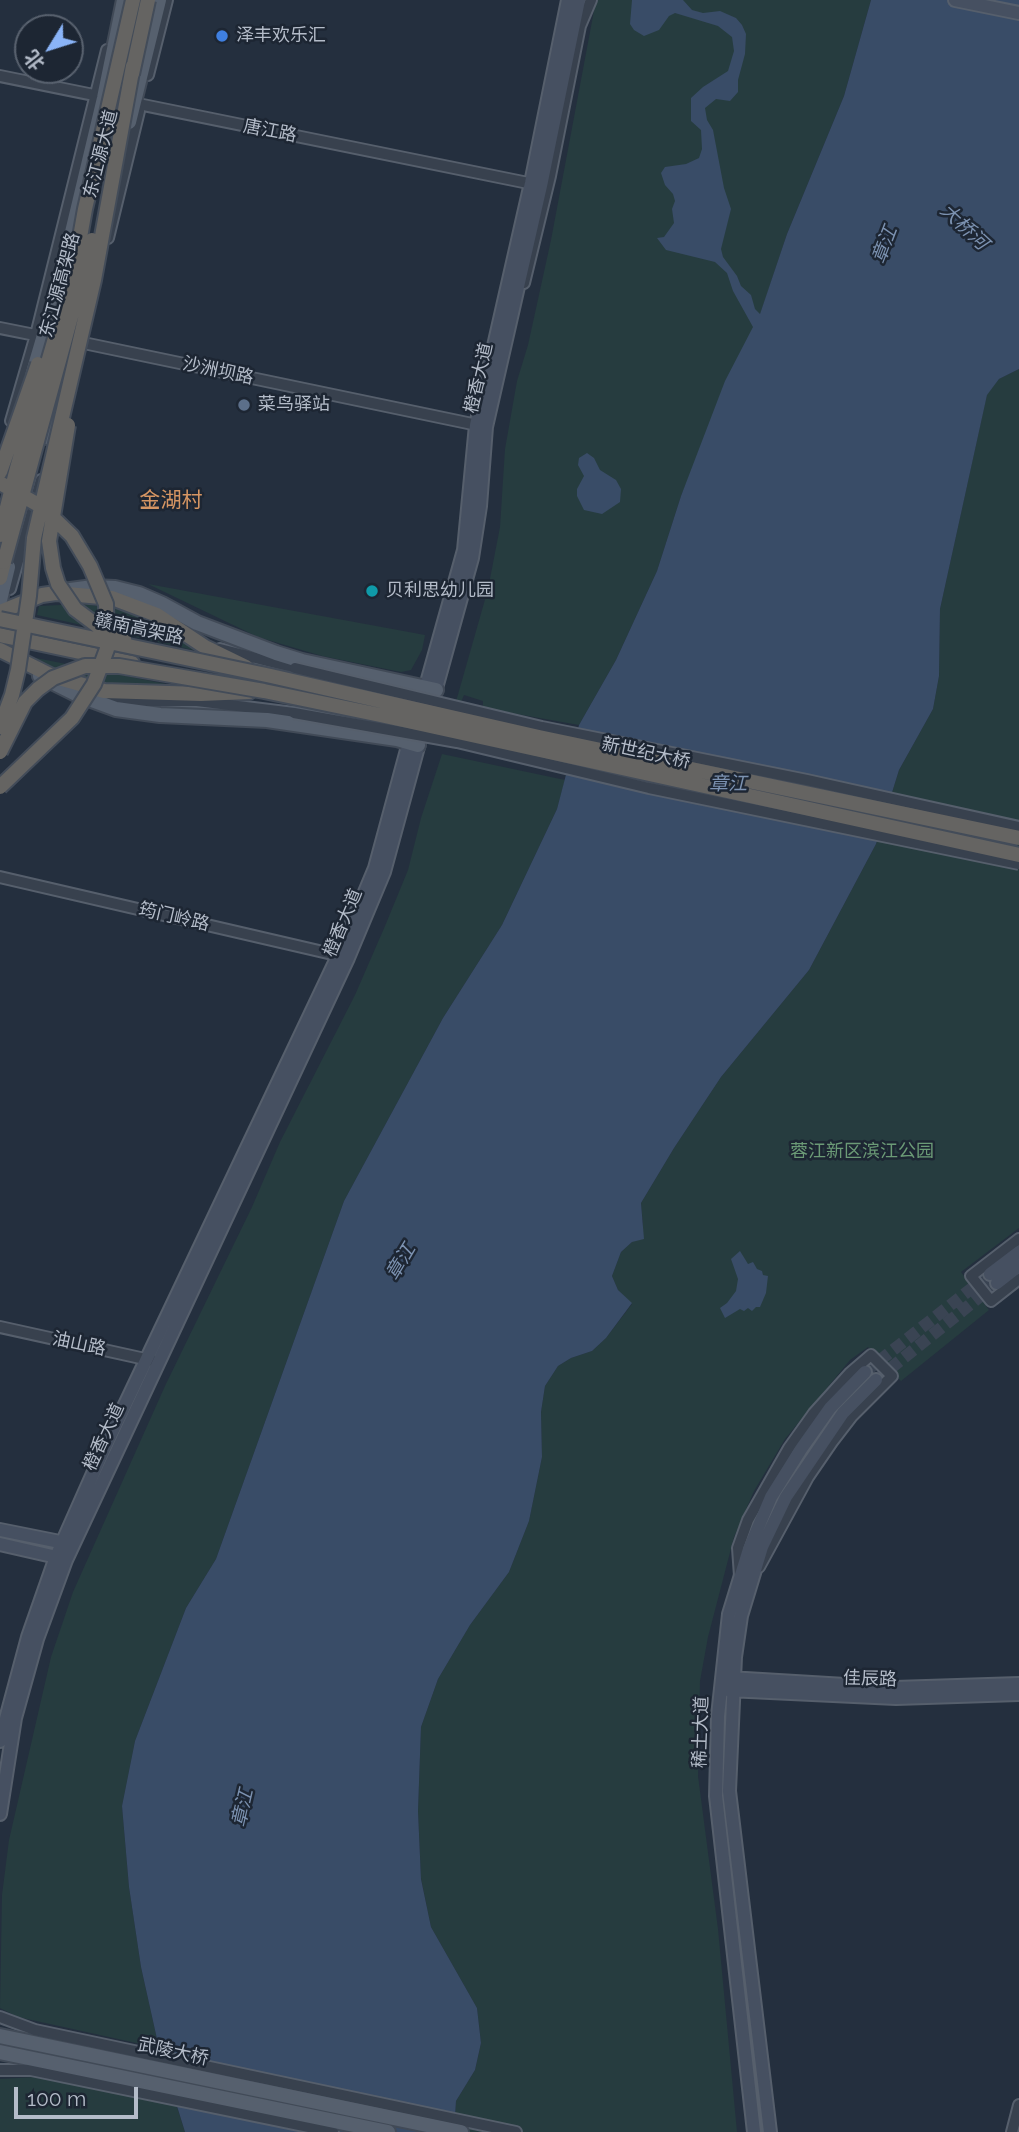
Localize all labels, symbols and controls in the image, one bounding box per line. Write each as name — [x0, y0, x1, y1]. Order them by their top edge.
north arrow — [14, 14, 84, 84]
place label: 泽丰欢乐汇 — [236, 25, 326, 47]
marker: 泽丰欢乐汇 — [214, 28, 230, 44]
text: 北 — [20, 46, 49, 75]
street label: 东江源大道 — [80, 108, 122, 200]
street label: 唐江路 — [241, 115, 299, 147]
water label: 大桥河 — [935, 199, 993, 255]
water label: 章江 — [868, 223, 902, 267]
street label: 东江源高架路 — [36, 230, 84, 340]
street label: 橙香大道 — [460, 340, 498, 416]
street label: 沙洲坝路 — [181, 353, 255, 389]
place label: 菜鸟驿站 — [258, 394, 330, 416]
marker: 菜鸟驿站 — [236, 397, 252, 413]
district label: 金湖村 — [140, 488, 202, 514]
place label: 贝利思幼儿园 — [386, 580, 494, 602]
marker: 贝利思幼儿园 — [364, 583, 380, 599]
street label: 赣南高架路 — [93, 609, 185, 649]
street label: 新世纪大桥 — [600, 733, 692, 773]
water label: 章江 — [709, 773, 747, 795]
street label: 橙香大道 — [319, 886, 367, 960]
street label: 筠门岭路 — [136, 898, 212, 936]
park label: 蓉江新区滨江公园 — [790, 1141, 934, 1163]
water label: 章江 — [381, 1240, 421, 1284]
street label: 油山路 — [50, 1328, 108, 1360]
street label: 橙香大道 — [79, 1400, 129, 1474]
street label: 佳辰路 — [843, 1667, 897, 1691]
street label: 稀土大道 — [689, 1696, 713, 1768]
water label: 章江 — [228, 1787, 258, 1829]
street label: 武陵大桥 — [136, 2034, 210, 2070]
scale bar — [18, 2072, 142, 2116]
text: 100 m — [27, 2086, 86, 2111]

